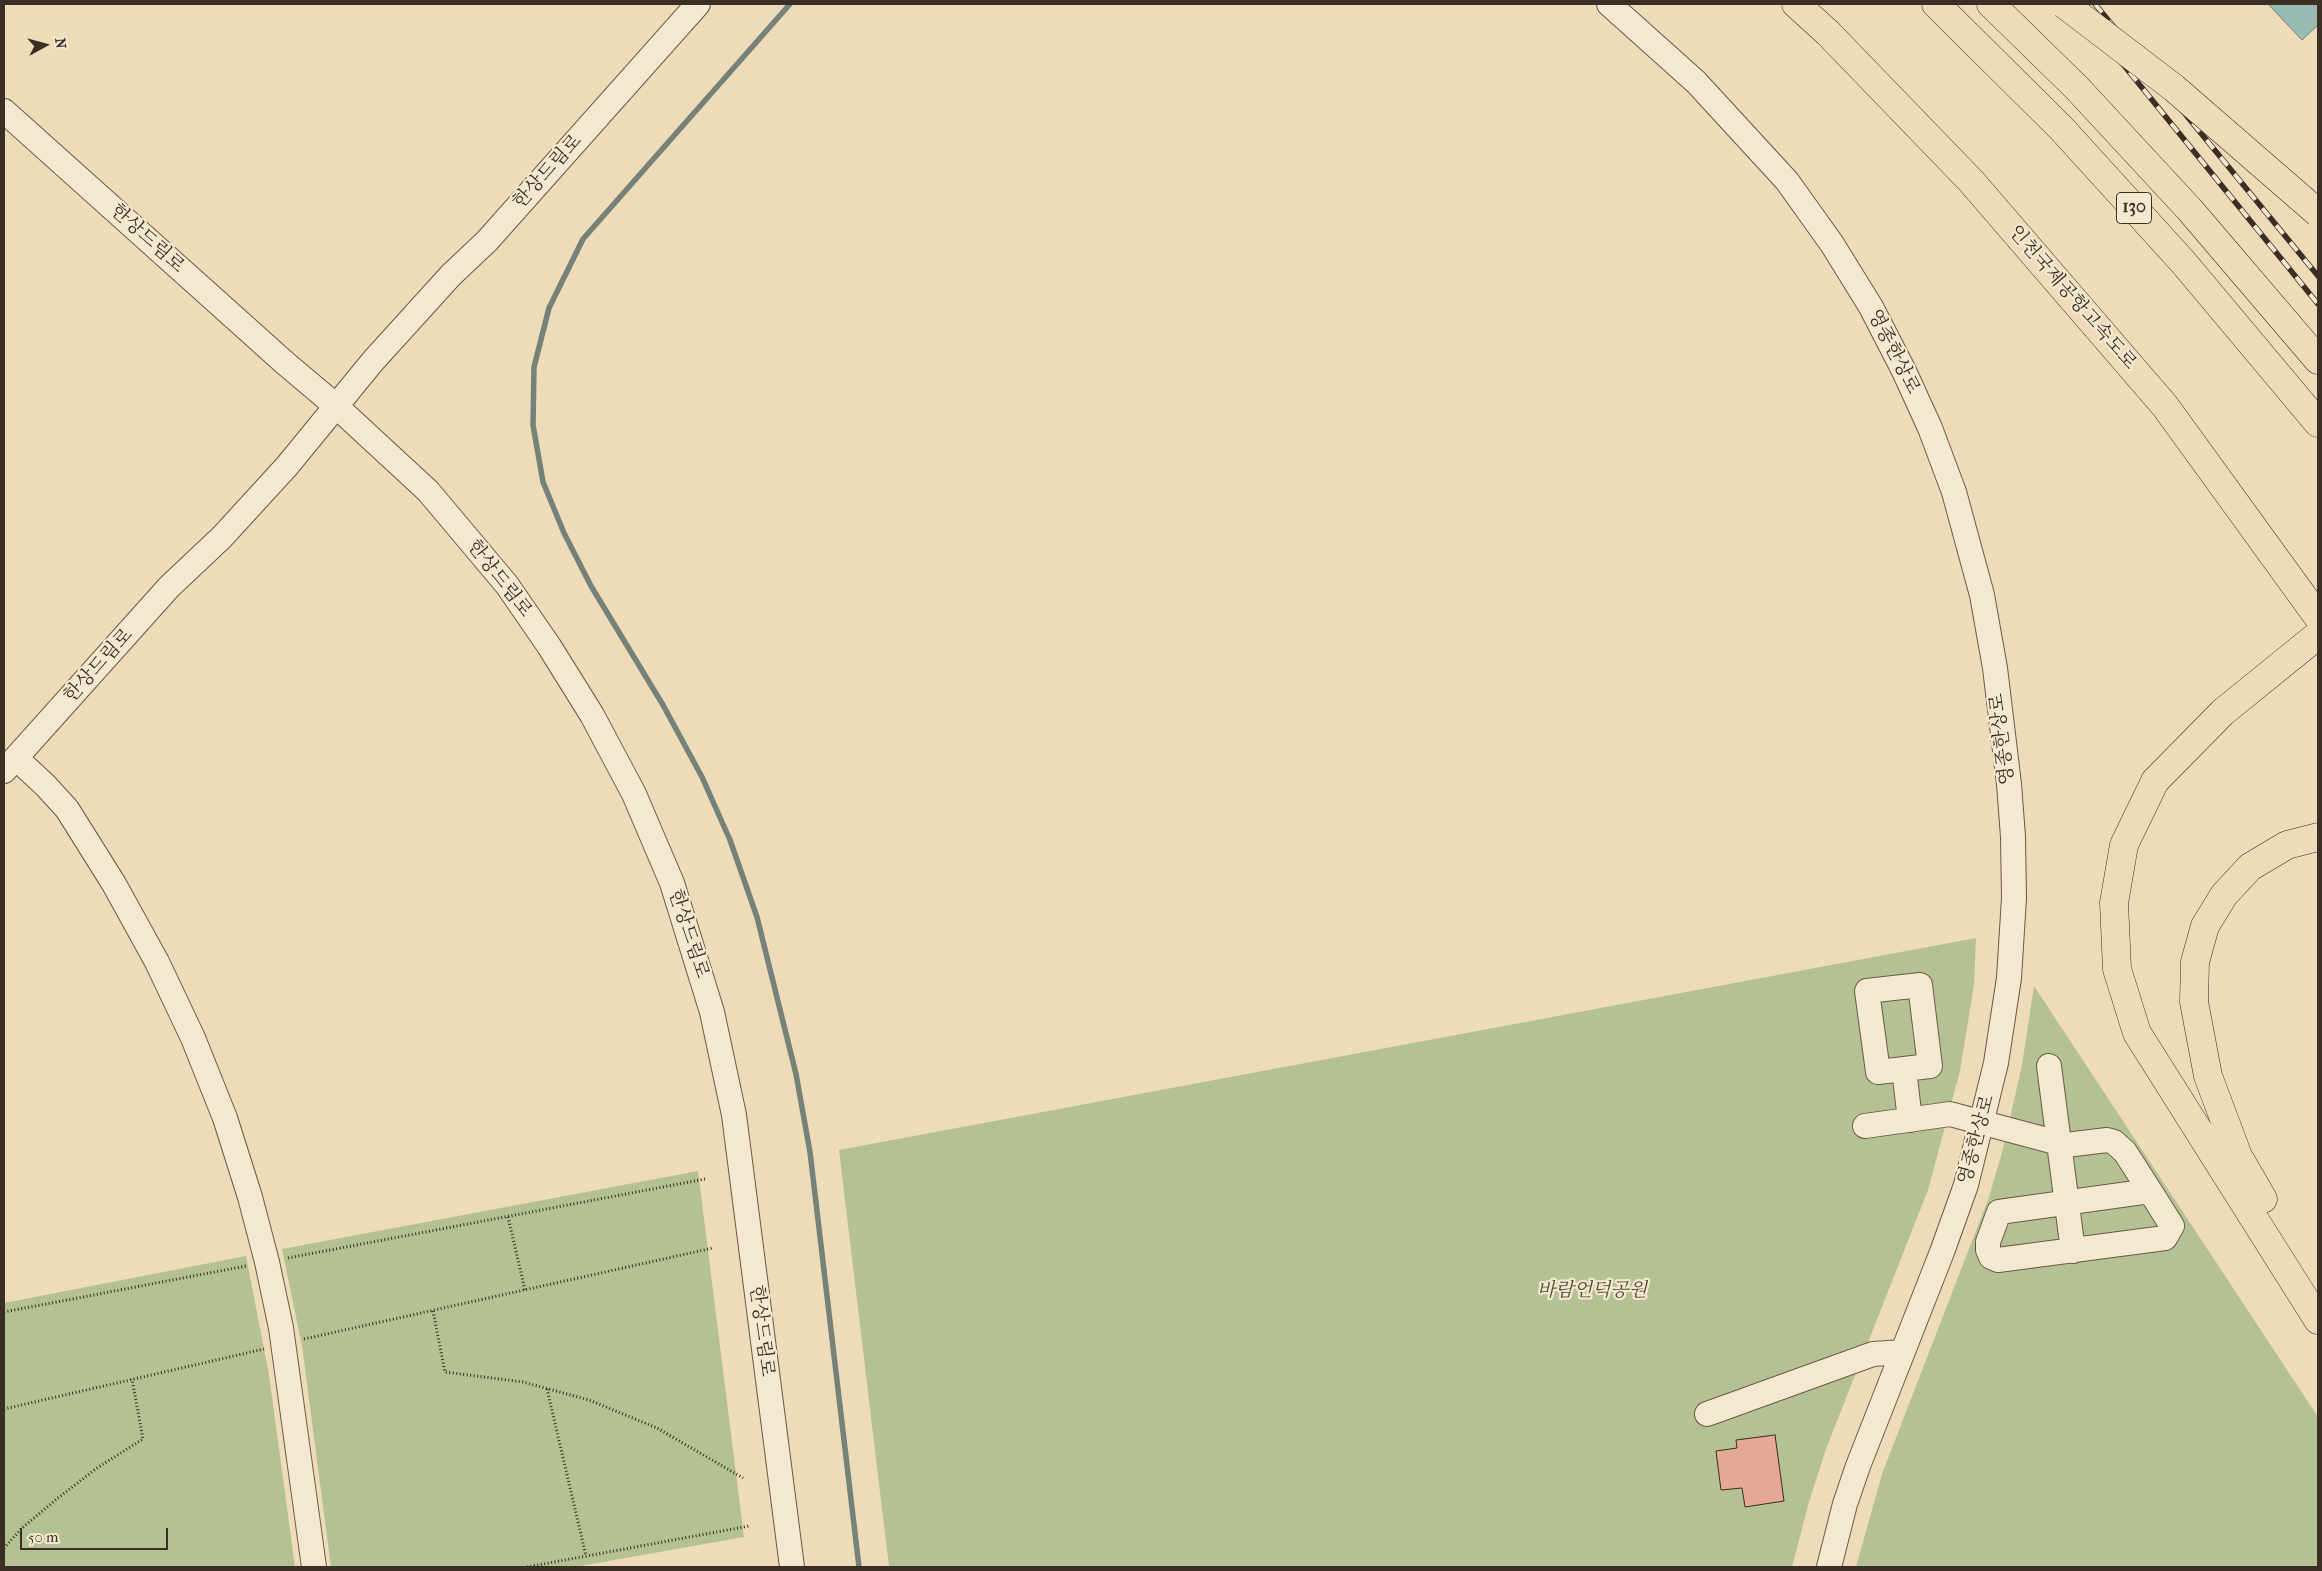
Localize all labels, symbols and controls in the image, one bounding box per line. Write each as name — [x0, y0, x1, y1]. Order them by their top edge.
north arrow — [20, 20, 70, 70]
text: N — [51, 37, 69, 49]
street label: 한상드림로 — [509, 130, 587, 214]
road number: 130 — [2116, 192, 2152, 224]
street label: 한상드림로 — [105, 200, 189, 278]
street label: 인천국제공항고속도로 — [2003, 221, 2141, 375]
street label: 영종한상로 — [1862, 306, 1924, 398]
street label: 한상드림로 — [462, 536, 536, 622]
street label: 한상드림로 — [60, 624, 138, 708]
street label: 영종한상로 — [1986, 692, 2020, 786]
street label: 한상드림로 — [663, 887, 713, 981]
street label: 영종한상로 — [1954, 1093, 2000, 1187]
park label: 바람언덕공원 — [1537, 1280, 1647, 1302]
street label: 한상드림로 — [744, 1284, 778, 1378]
scale bar — [22, 1518, 170, 1550]
text: 50 m — [28, 1528, 58, 1546]

